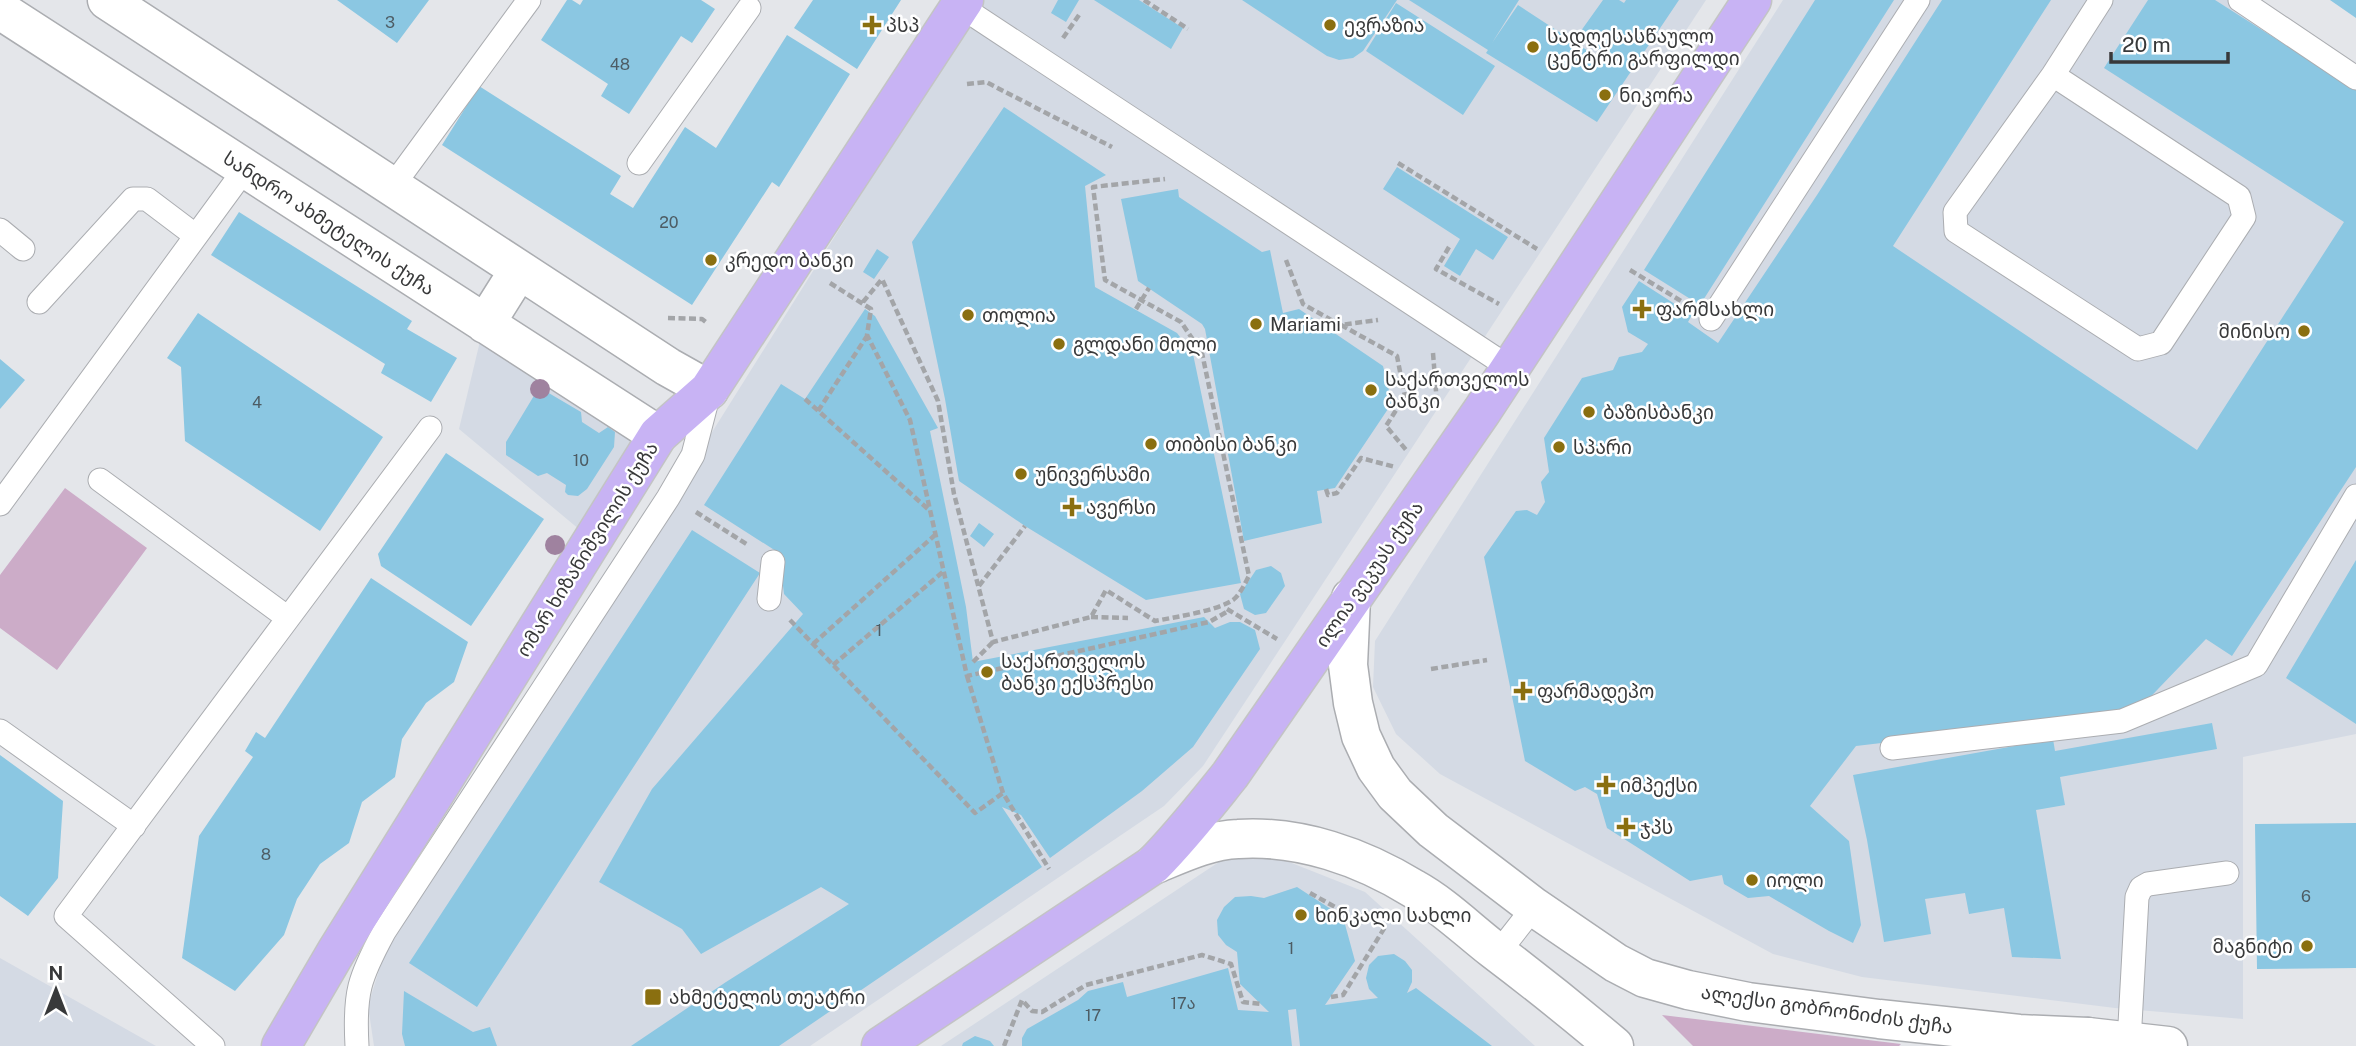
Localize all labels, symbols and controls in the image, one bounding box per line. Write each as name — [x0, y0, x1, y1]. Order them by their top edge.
house number: 3 — [385, 13, 395, 32]
place label: პსპ — [886, 14, 919, 36]
place label: ევრაზია — [1344, 14, 1424, 37]
marker: პსპ — [864, 17, 880, 33]
marker: ევრაზია — [1322, 17, 1338, 33]
scale bar — [2111, 21, 2228, 65]
place label: სადღესასწაულო ცენტრი გარფილდი — [1547, 25, 1740, 71]
text: 20 m — [2122, 32, 2171, 57]
marker: სადღესასწაულო ცენტრი გარფილდი — [1525, 39, 1541, 55]
house number: 48 — [610, 55, 630, 74]
place label: ნიკორა — [1619, 84, 1693, 107]
marker: ნიკორა — [1597, 87, 1613, 103]
street label: სანდრო ახმეტელის ქუჩა — [218, 146, 439, 301]
house number: 20 — [659, 213, 679, 232]
place label: კრედო ბანკი — [725, 249, 854, 273]
marker: კრედო ბანკი — [703, 252, 719, 268]
place label: ფარმსახლი — [1656, 298, 1774, 322]
marker: ფარმსახლი — [1634, 301, 1650, 317]
place label: თოლია — [982, 304, 1056, 328]
marker: თოლია — [960, 307, 976, 323]
place label: Mariami — [1270, 313, 1341, 335]
marker: Mariami — [1248, 316, 1264, 332]
place label: მინისო — [2218, 320, 2290, 342]
marker: მინისო — [2296, 323, 2312, 339]
place label: გლდანი მოლი — [1073, 333, 1217, 357]
marker: გლდანი მოლი — [1051, 336, 1067, 352]
place label: საქართველოს ბანკი — [1385, 368, 1530, 413]
marker: საქართველოს ბანკი — [1363, 382, 1379, 398]
house number: 4 — [252, 393, 262, 412]
place label: ბაზისბანკი — [1603, 401, 1714, 424]
marker: ბაზისბანკი — [1581, 404, 1597, 420]
place label: თიბისი ბანკი — [1165, 433, 1297, 456]
marker: თიბისი ბანკი — [1143, 436, 1159, 452]
place label: სპარი — [1573, 436, 1632, 458]
street label: ომარ ხიზანიშვილის ქუჩა — [512, 438, 664, 661]
marker: სპარი — [1551, 439, 1567, 455]
house number: 10 — [573, 451, 589, 470]
place label: უნივერსამი — [1035, 463, 1150, 486]
marker: უნივერსამი — [1013, 466, 1029, 482]
place label: ავერსი — [1086, 496, 1156, 519]
street label: ილია ვეკუას ქუჩა — [1310, 497, 1429, 652]
marker: ავერსი — [1064, 499, 1080, 515]
house number: 1 — [876, 621, 882, 640]
place label: საქართველოს ბანკი ექსპრესი — [1001, 650, 1154, 695]
marker: საქართველოს ბანკი ექსპრესი — [979, 664, 995, 680]
place label: ფარმადეპო — [1537, 680, 1654, 704]
marker: ფარმადეპო — [1515, 683, 1531, 699]
place label: იმპექსი — [1620, 774, 1698, 797]
marker: იმპექსი — [1598, 777, 1614, 793]
place label: ჯპს — [1640, 816, 1673, 839]
marker: ჯპს — [1618, 819, 1634, 835]
house number: 8 — [261, 845, 271, 864]
place label: იოლი — [1766, 869, 1824, 893]
marker: იოლი — [1744, 872, 1760, 888]
house number: 6 — [2301, 887, 2311, 906]
place label: ხინკალი სახლი — [1315, 904, 1471, 928]
marker: ხინკალი სახლი — [1293, 907, 1309, 923]
place label: მაგნიტი — [2213, 935, 2293, 958]
marker: მაგნიტი — [2299, 938, 2315, 954]
house number: 1 — [1288, 939, 1294, 958]
north arrow — [21, 955, 91, 1025]
text: N — [49, 962, 63, 984]
street label: ალექსი გობრონიძის ქუჩა — [1700, 980, 1954, 1040]
place label: ახმეტელის თეატრი — [669, 986, 865, 1010]
marker: ახმეტელის თეატრი — [643, 987, 663, 1007]
house number: 17ა — [1171, 994, 1195, 1013]
house number: 17 — [1085, 1006, 1101, 1025]

